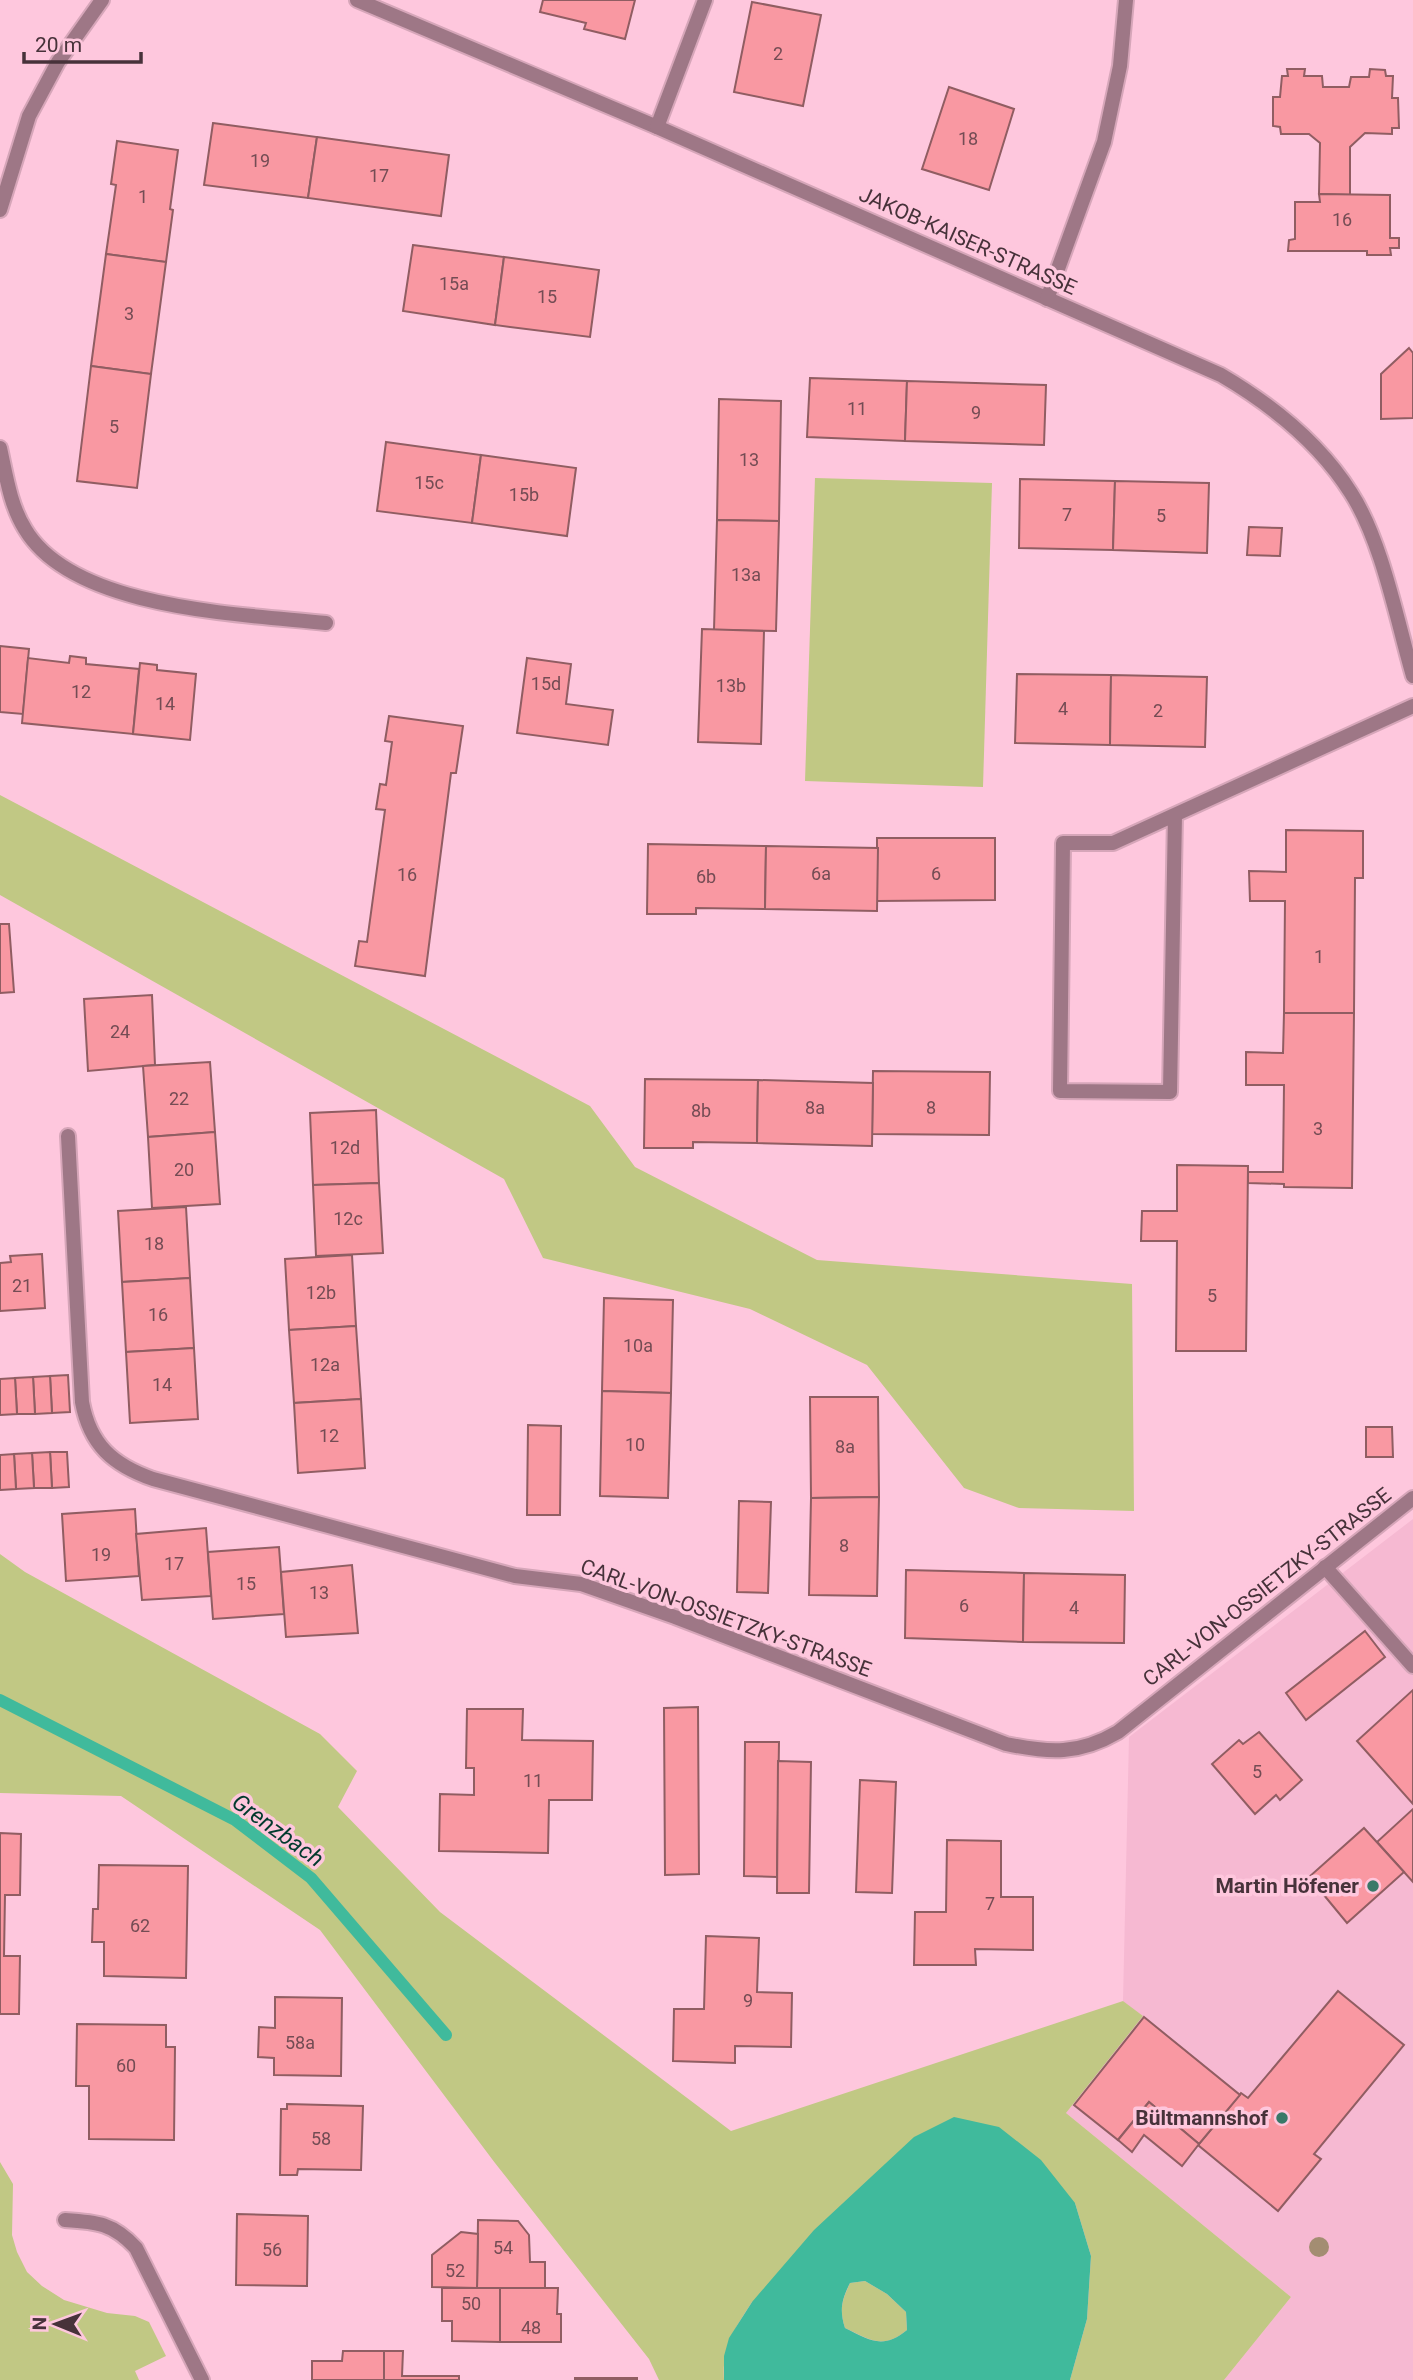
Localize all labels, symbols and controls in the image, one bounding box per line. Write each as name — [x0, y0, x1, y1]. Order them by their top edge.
scale bar — [24, 21, 142, 65]
text: 20 m — [35, 33, 82, 57]
house number: 2 — [773, 43, 783, 64]
house number: 18 — [958, 128, 978, 149]
house number: 19 — [250, 150, 270, 171]
house number: 17 — [369, 165, 389, 186]
street label: JAKOB-KAISER-STRASSE — [856, 182, 1081, 300]
house number: 1 — [138, 186, 148, 207]
house number: 16 — [1332, 209, 1352, 230]
house number: 15a — [439, 273, 469, 294]
house number: 15 — [537, 286, 557, 307]
house number: 3 — [124, 303, 134, 324]
house number: 11 — [847, 398, 867, 419]
house number: 9 — [971, 402, 981, 423]
house number: 5 — [109, 416, 119, 437]
house number: 13 — [739, 449, 759, 470]
house number: 15c — [414, 472, 444, 493]
house number: 15b — [509, 484, 539, 505]
house number: 7 — [1062, 504, 1072, 525]
house number: 5 — [1156, 505, 1166, 526]
house number: 13a — [731, 564, 761, 585]
house number: 15d — [531, 673, 561, 694]
house number: 13b — [716, 675, 746, 696]
house number: 12 — [71, 681, 91, 702]
house number: 14 — [155, 693, 175, 714]
house number: 4 — [1058, 698, 1068, 719]
house number: 2 — [1153, 700, 1163, 721]
house number: 6a — [811, 863, 831, 884]
house number: 6 — [931, 863, 941, 884]
house number: 16 — [397, 864, 417, 885]
house number: 6b — [696, 866, 716, 887]
house number: 1 — [1314, 946, 1324, 967]
house number: 24 — [110, 1021, 130, 1042]
house number: 22 — [169, 1088, 189, 1109]
house number: 8a — [805, 1097, 825, 1118]
house number: 8 — [926, 1097, 936, 1118]
house number: 8b — [691, 1100, 711, 1121]
house number: 3 — [1313, 1118, 1323, 1139]
house number: 12d — [330, 1137, 360, 1158]
house number: 20 — [174, 1159, 194, 1180]
house number: 12c — [333, 1208, 363, 1229]
house number: 18 — [144, 1233, 164, 1254]
house number: 21 — [12, 1275, 32, 1296]
house number: 12b — [306, 1282, 336, 1303]
house number: 5 — [1207, 1285, 1217, 1306]
house number: 16 — [148, 1304, 168, 1325]
house number: 10a — [623, 1335, 653, 1356]
house number: 12a — [310, 1354, 340, 1375]
house number: 14 — [152, 1374, 172, 1395]
house number: 12 — [319, 1425, 339, 1446]
house number: 10 — [625, 1434, 645, 1455]
house number: 8a — [835, 1436, 855, 1457]
street label: CARL-VON-OSSIETZKY-STRASSE — [1138, 1483, 1396, 1691]
house number: 8 — [839, 1535, 849, 1556]
house number: 19 — [91, 1544, 111, 1565]
house number: 17 — [164, 1553, 184, 1574]
street label: CARL-VON-OSSIETZKY-STRASSE — [577, 1554, 875, 1682]
house number: 15 — [236, 1573, 256, 1594]
house number: 13 — [309, 1582, 329, 1603]
house number: 6 — [959, 1595, 969, 1616]
house number: 4 — [1069, 1597, 1079, 1618]
house number: 5 — [1252, 1761, 1262, 1782]
house number: 11 — [523, 1770, 543, 1791]
water label: Grenzbach — [227, 1788, 329, 1873]
place label: Martin Höfener — [1215, 1874, 1359, 1898]
marker: Martin Höfener — [1365, 1878, 1381, 1894]
house number: 7 — [985, 1893, 995, 1914]
house number: 62 — [130, 1915, 150, 1936]
house number: 9 — [743, 1990, 753, 2011]
house number: 58a — [285, 2032, 315, 2053]
house number: 60 — [116, 2055, 136, 2076]
place label: Bültmannshof — [1135, 2106, 1268, 2130]
marker: Bültmannshof — [1274, 2110, 1290, 2126]
house number: 58 — [311, 2128, 331, 2149]
house number: 54 — [493, 2237, 513, 2258]
house number: 56 — [262, 2239, 282, 2260]
house number: 52 — [445, 2260, 465, 2281]
north arrow — [21, 2289, 91, 2359]
house number: 50 — [461, 2293, 481, 2314]
text: N — [28, 2317, 51, 2331]
house number: 48 — [521, 2317, 541, 2338]

